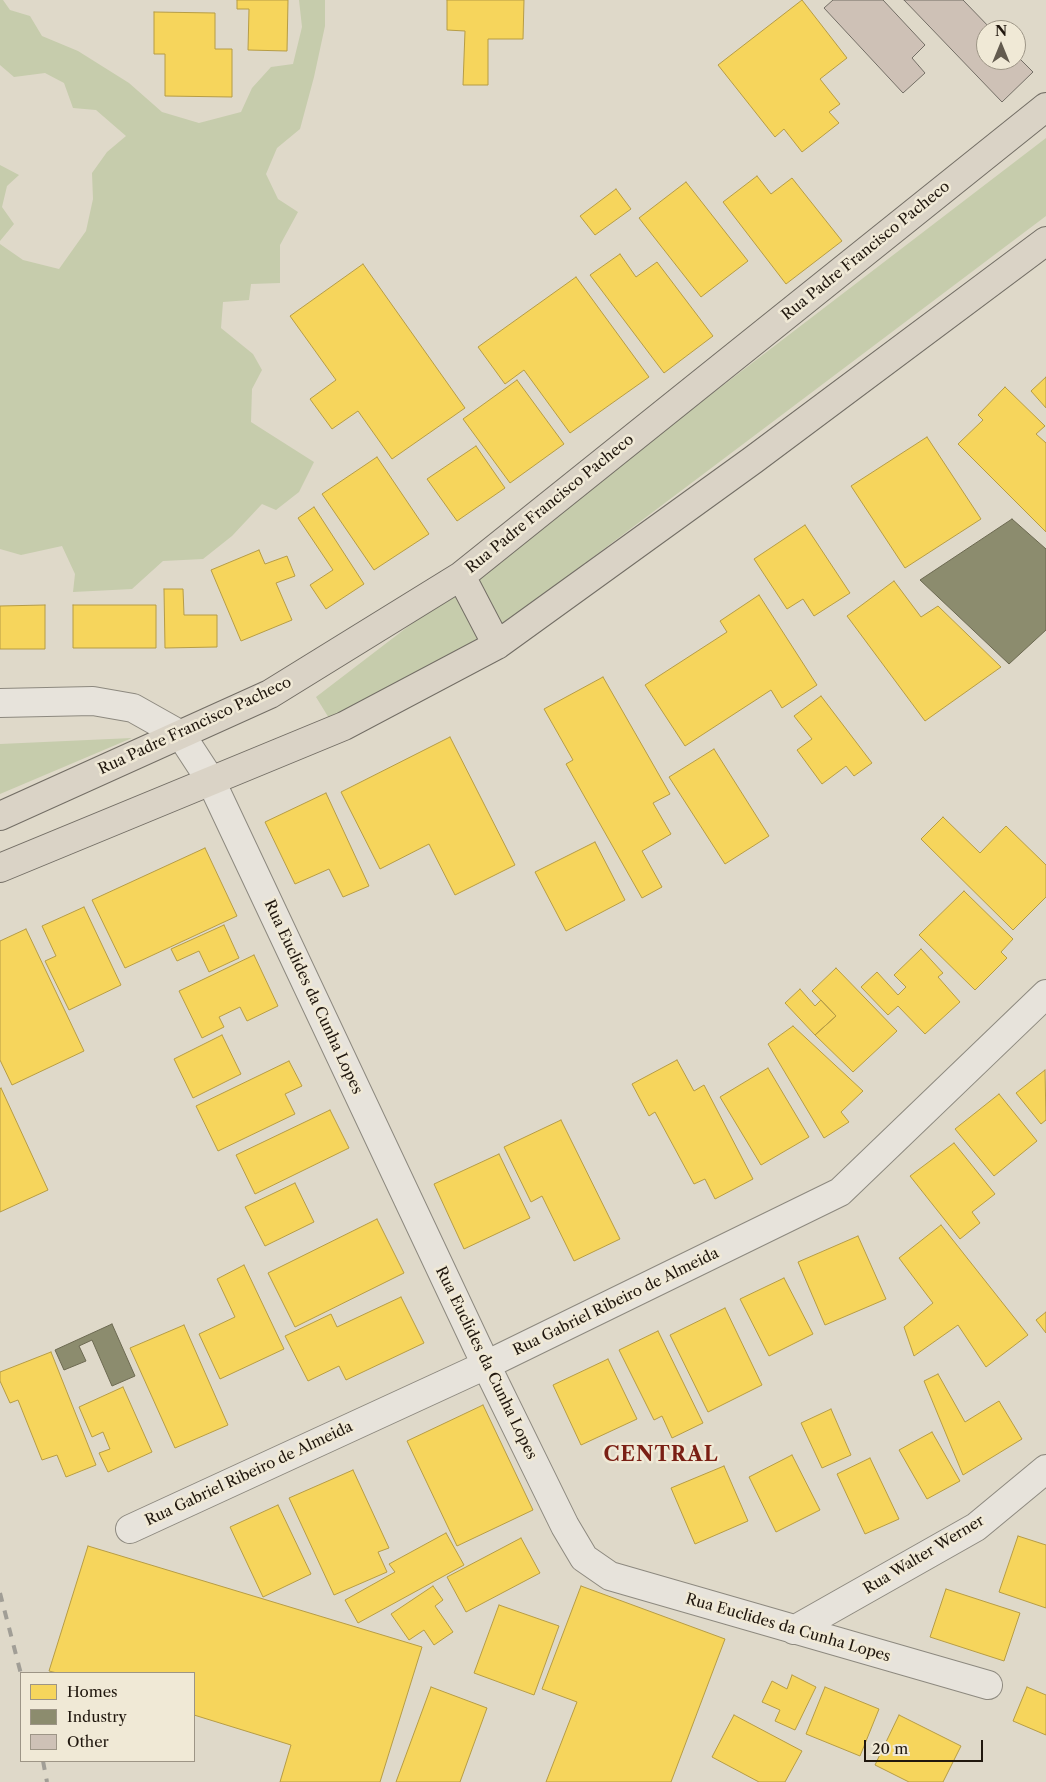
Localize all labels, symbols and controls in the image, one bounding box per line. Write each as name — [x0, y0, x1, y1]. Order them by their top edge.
north arrow — [976, 20, 1026, 70]
text: N — [995, 22, 1007, 40]
street label: Rua Padre Francisco Pacheco — [778, 178, 954, 324]
street label: Rua Padre Francisco Pacheco — [462, 431, 638, 577]
street label: Rua Padre Francisco Pacheco — [96, 673, 294, 779]
street label: Rua Euclides da Cunha Lopes — [260, 897, 366, 1097]
street label: Rua Gabriel Ribeiro de Almeida — [510, 1244, 722, 1360]
street label: Rua Euclides da Cunha Lopes — [431, 1264, 541, 1462]
street label: Rua Gabriel Ribeiro de Almeida — [142, 1418, 356, 1530]
district label: CENTRAL — [603, 1443, 719, 1467]
street label: Rua Walter Werner — [860, 1512, 988, 1598]
street label: Rua Euclides da Cunha Lopes — [683, 1590, 893, 1666]
legend — [20, 1672, 195, 1762]
text: Homes — [67, 1682, 118, 1701]
text: Industry — [67, 1707, 127, 1726]
scale bar — [866, 1730, 985, 1762]
text: Other — [67, 1732, 109, 1751]
text: 20 m — [872, 1739, 908, 1758]

